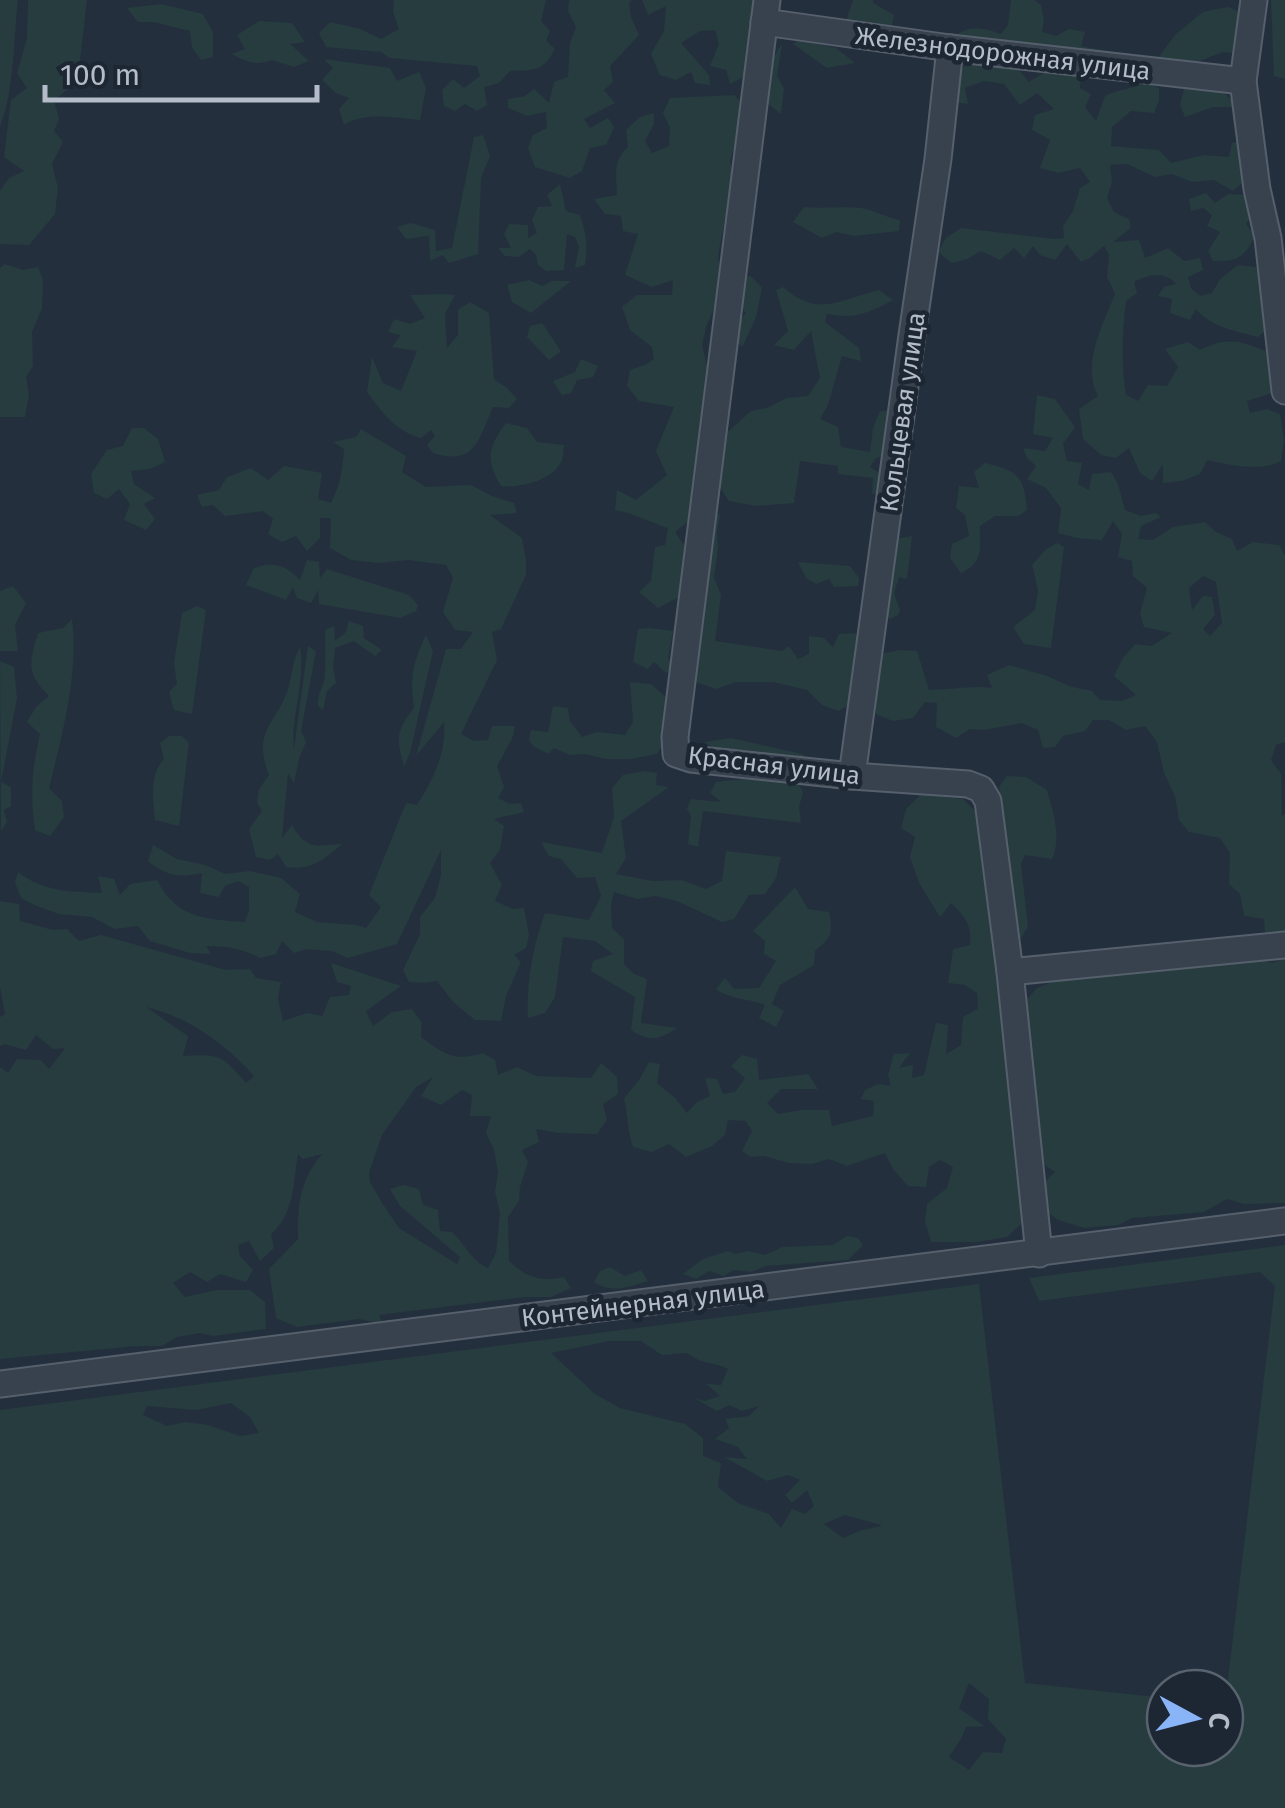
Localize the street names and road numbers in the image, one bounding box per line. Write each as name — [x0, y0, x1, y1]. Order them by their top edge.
street label: Железнодорожная улица — [854, 21, 1152, 87]
street label: Кольцевая улица — [874, 310, 932, 514]
street label: Красная улица — [686, 741, 862, 791]
street label: Контейнерная улица — [520, 1274, 766, 1334]

